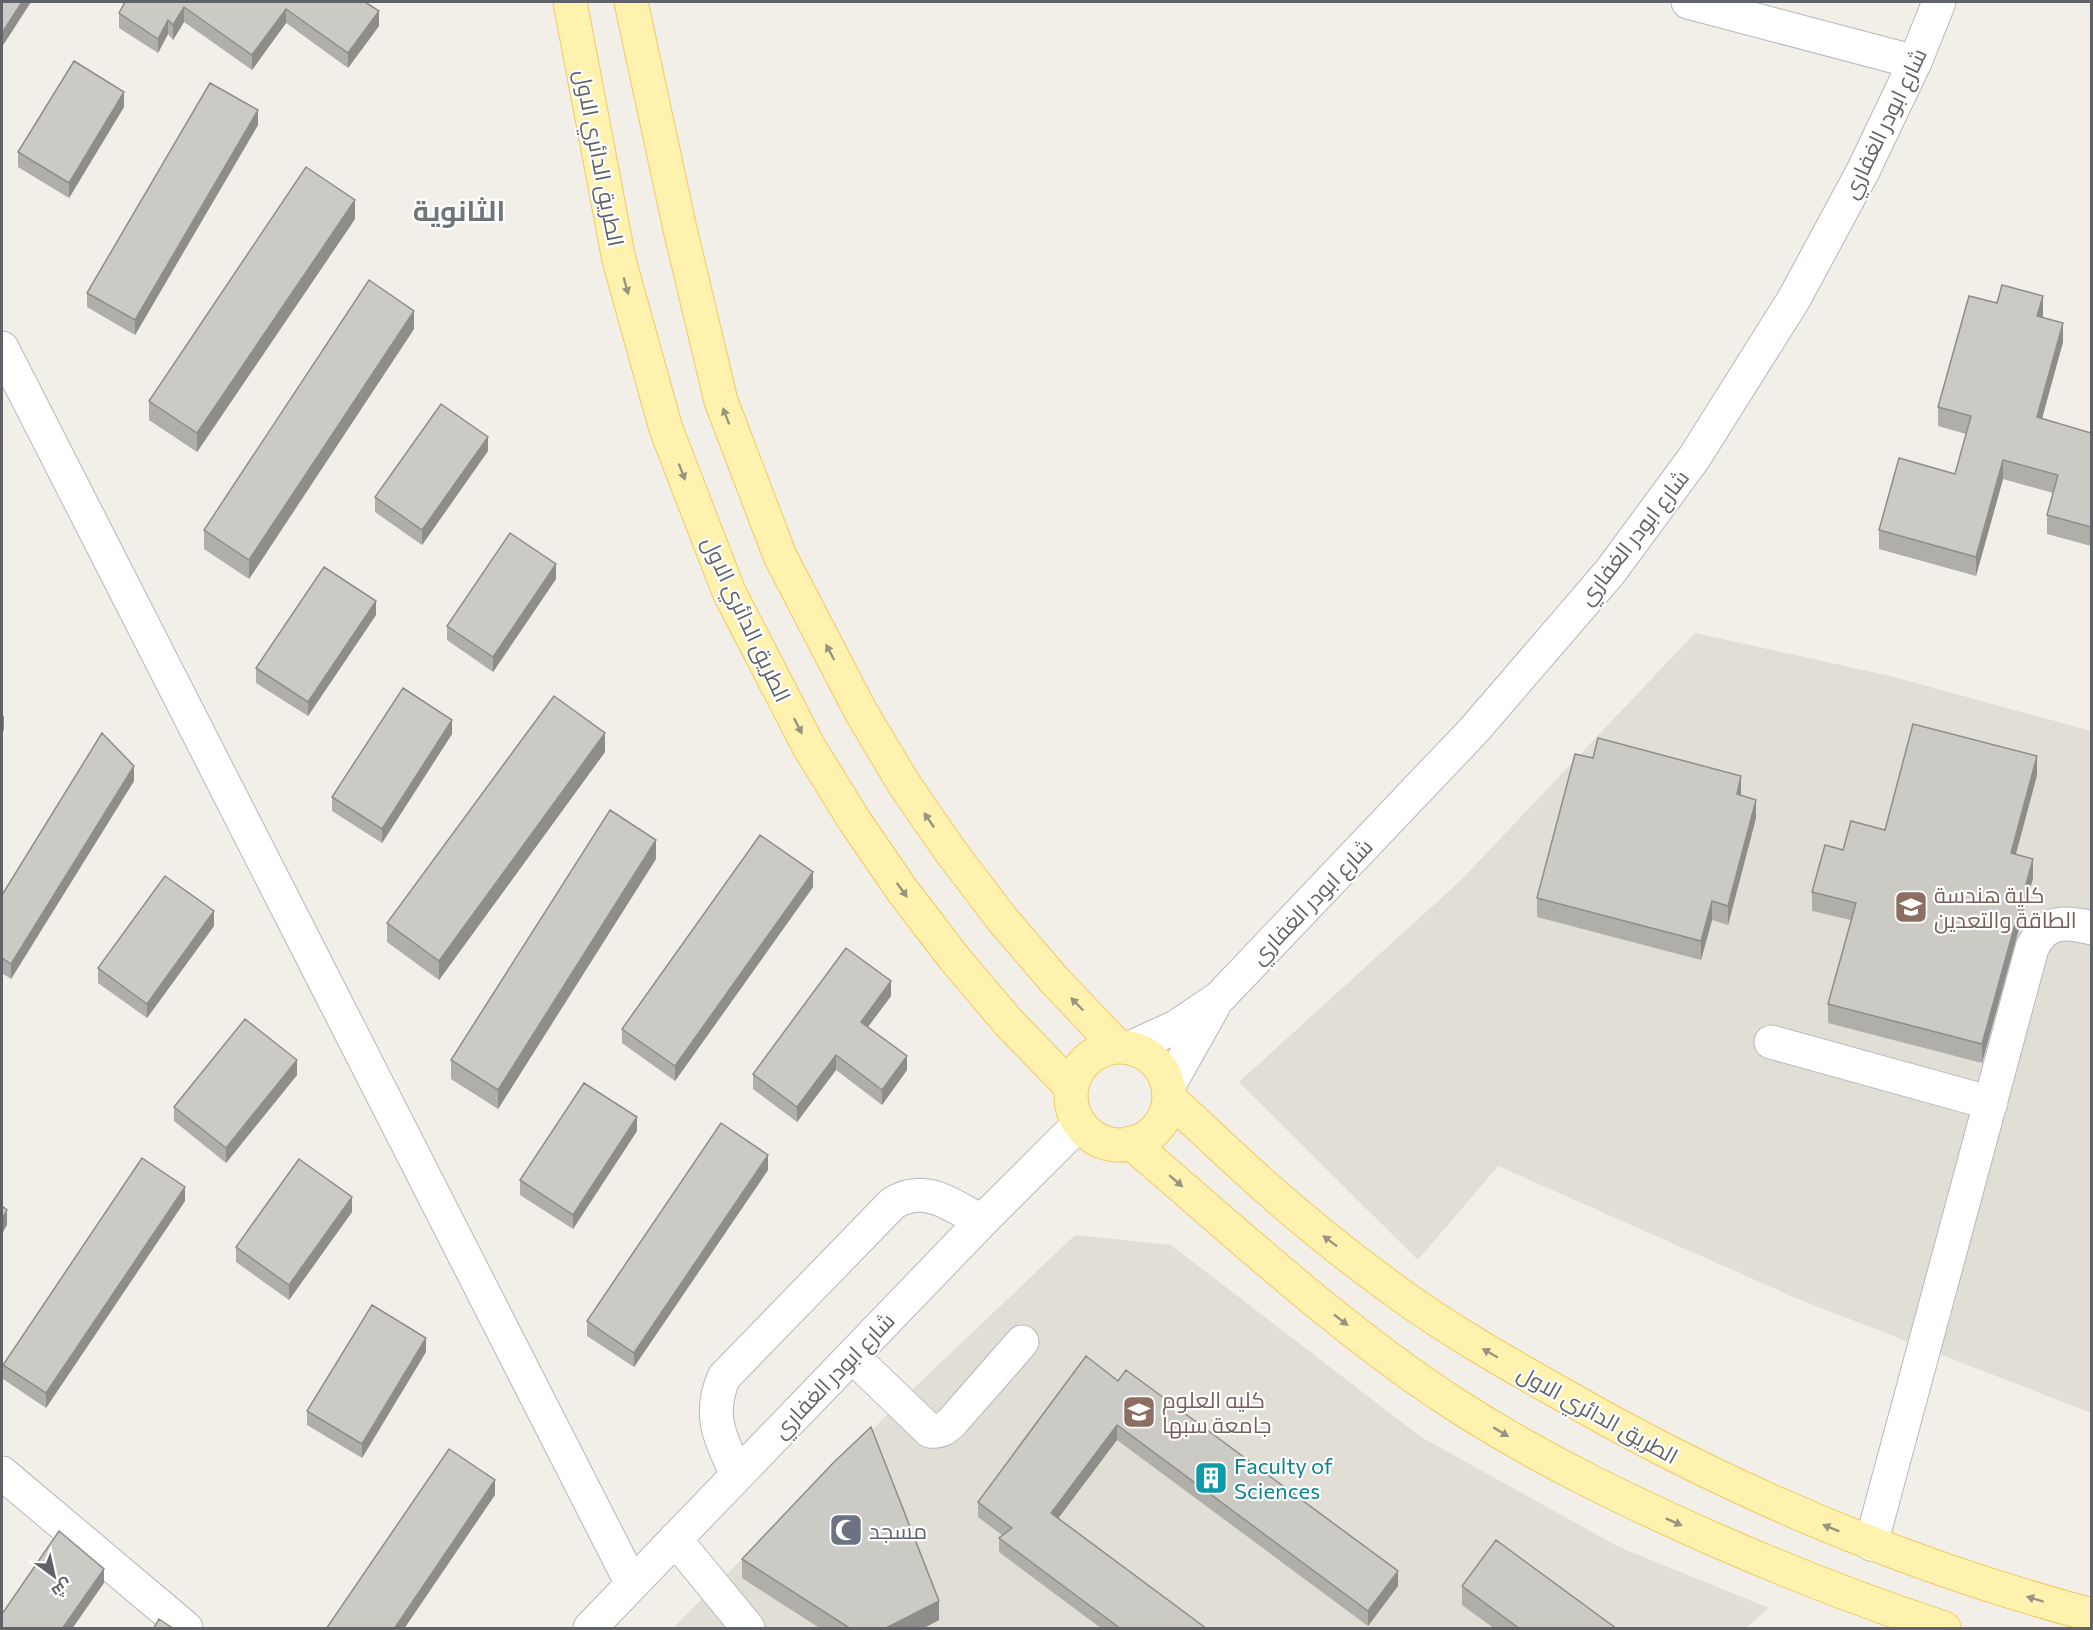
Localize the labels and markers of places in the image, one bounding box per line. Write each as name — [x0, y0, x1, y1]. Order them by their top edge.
place label: كلية هندسة الطاقة والتعدين — [1934, 881, 2077, 934]
school or university icon: كلية هندسة الطاقة والتعدين — [1893, 889, 1929, 925]
place label: كليه العلوم جامعة سبها — [1162, 1386, 1271, 1439]
school or university icon: كليه العلوم جامعة سبها — [1121, 1394, 1157, 1430]
place label: Faculty of Sciences — [1234, 1452, 1333, 1504]
building icon: Faculty of Sciences — [1193, 1460, 1229, 1496]
mosque icon: مسجد — [828, 1512, 864, 1548]
place label: مسجد — [869, 1517, 927, 1544]

